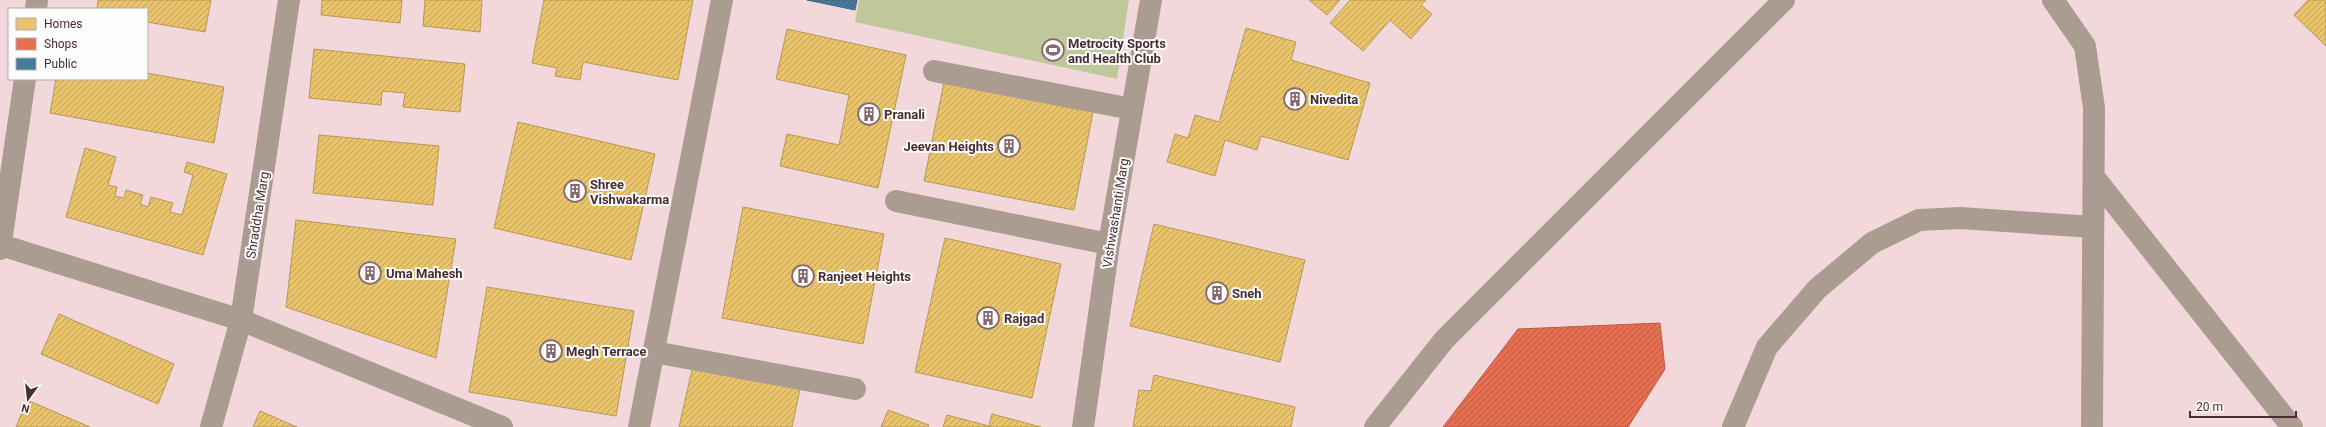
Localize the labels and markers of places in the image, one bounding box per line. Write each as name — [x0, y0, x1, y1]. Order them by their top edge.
place label: Metrocity Sports and Health Club — [1068, 36, 1166, 66]
sports icon: Metrocity Sports and Health Club — [1040, 37, 1066, 63]
building icon: Nivedita — [1282, 86, 1308, 112]
place label: Nivedita — [1310, 92, 1358, 107]
building icon: Pranali — [856, 101, 882, 127]
place label: Pranali — [884, 107, 925, 122]
building icon: Jeevan Heights — [996, 133, 1022, 159]
place label: Jeevan Heights — [903, 139, 994, 154]
place label: Shree Vishwakarma — [590, 177, 669, 207]
building icon: Shree Vishwakarma — [562, 178, 588, 204]
building icon: Uma Mahesh — [357, 260, 383, 286]
building icon: Ranjeet Heights — [790, 263, 816, 289]
place label: Uma Mahesh — [386, 266, 463, 281]
place label: Ranjeet Heights — [818, 269, 911, 284]
building icon: Sneh — [1204, 280, 1230, 306]
place label: Sneh — [1232, 286, 1262, 301]
building icon: Rajgad — [975, 305, 1001, 331]
place label: Rajgad — [1004, 311, 1044, 326]
building icon: Megh Terrace — [538, 338, 564, 364]
place label: Megh Terrace — [566, 344, 647, 359]

